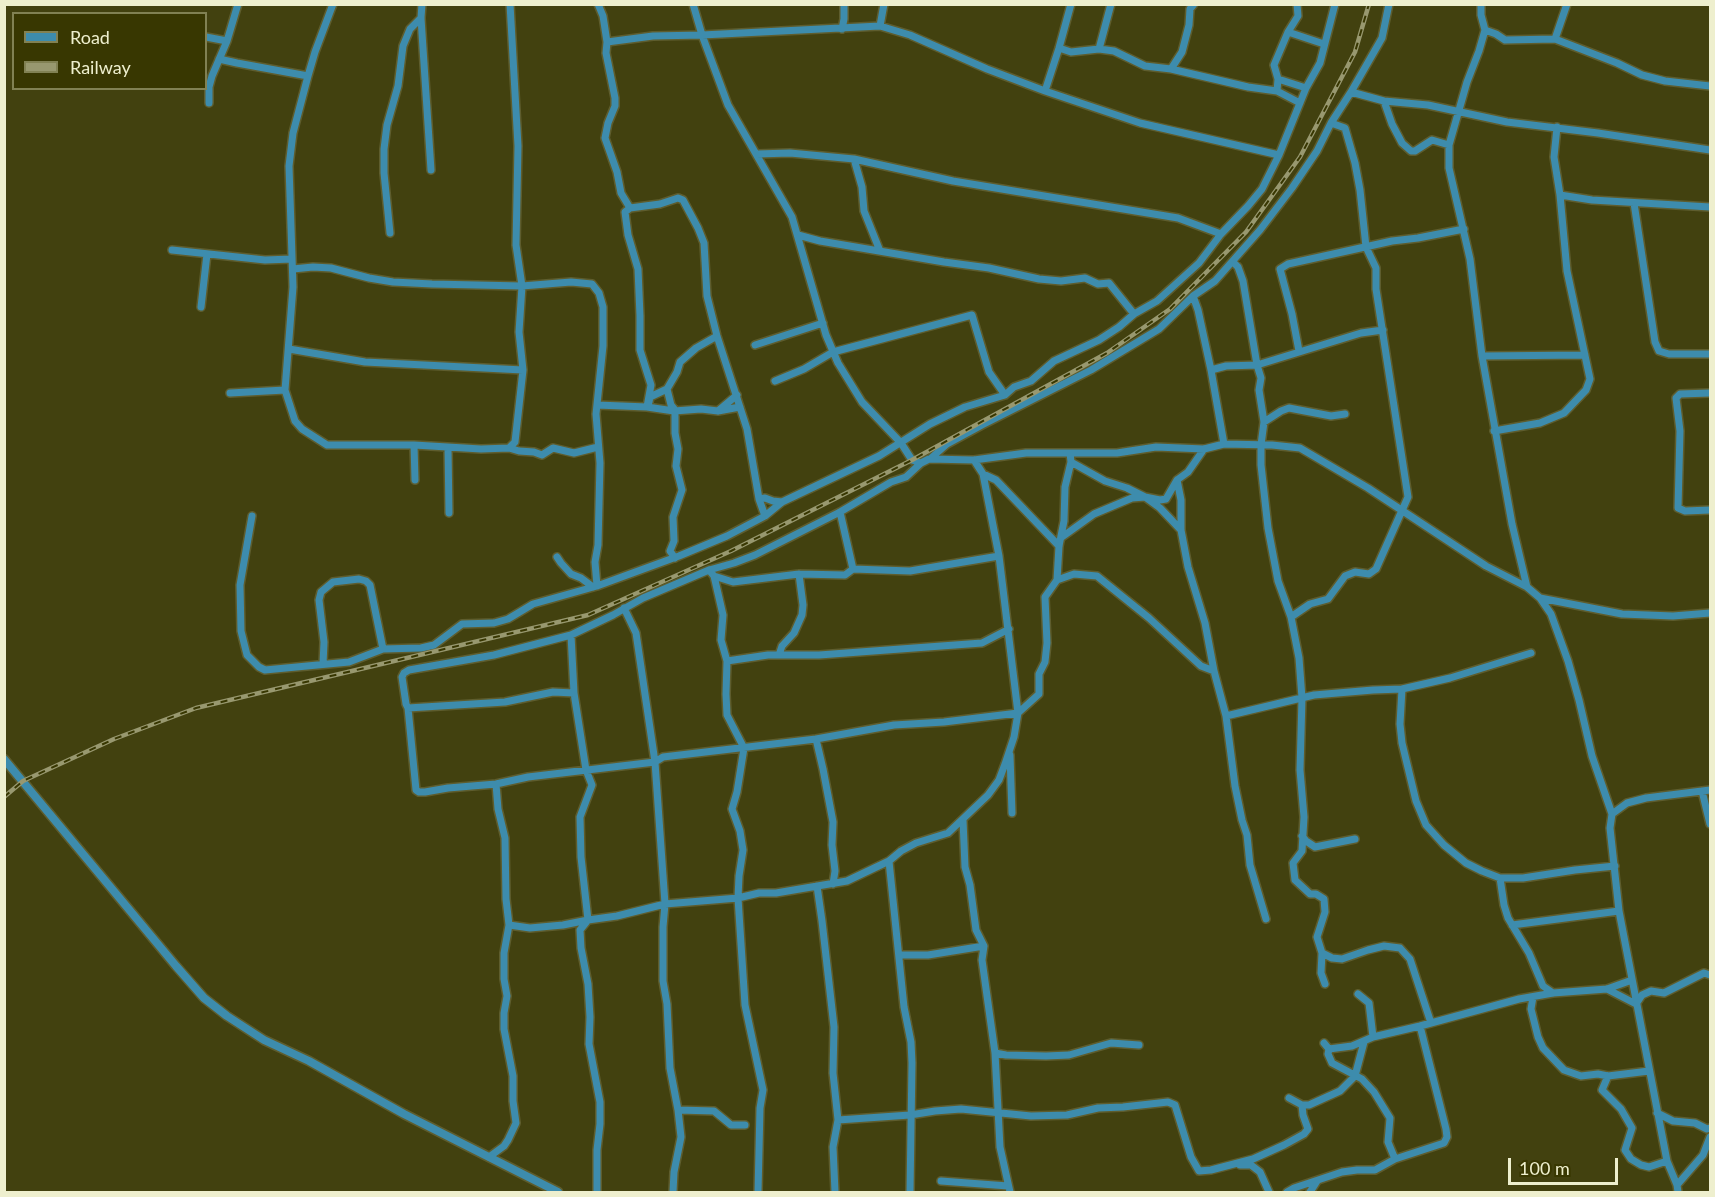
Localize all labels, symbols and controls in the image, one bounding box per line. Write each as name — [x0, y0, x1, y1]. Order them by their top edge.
legend — [12, 12, 207, 90]
text: Road — [70, 26, 110, 48]
text: Railway — [70, 56, 131, 78]
scale bar — [1511, 1146, 1620, 1184]
text: 100 m — [1519, 1157, 1570, 1179]

